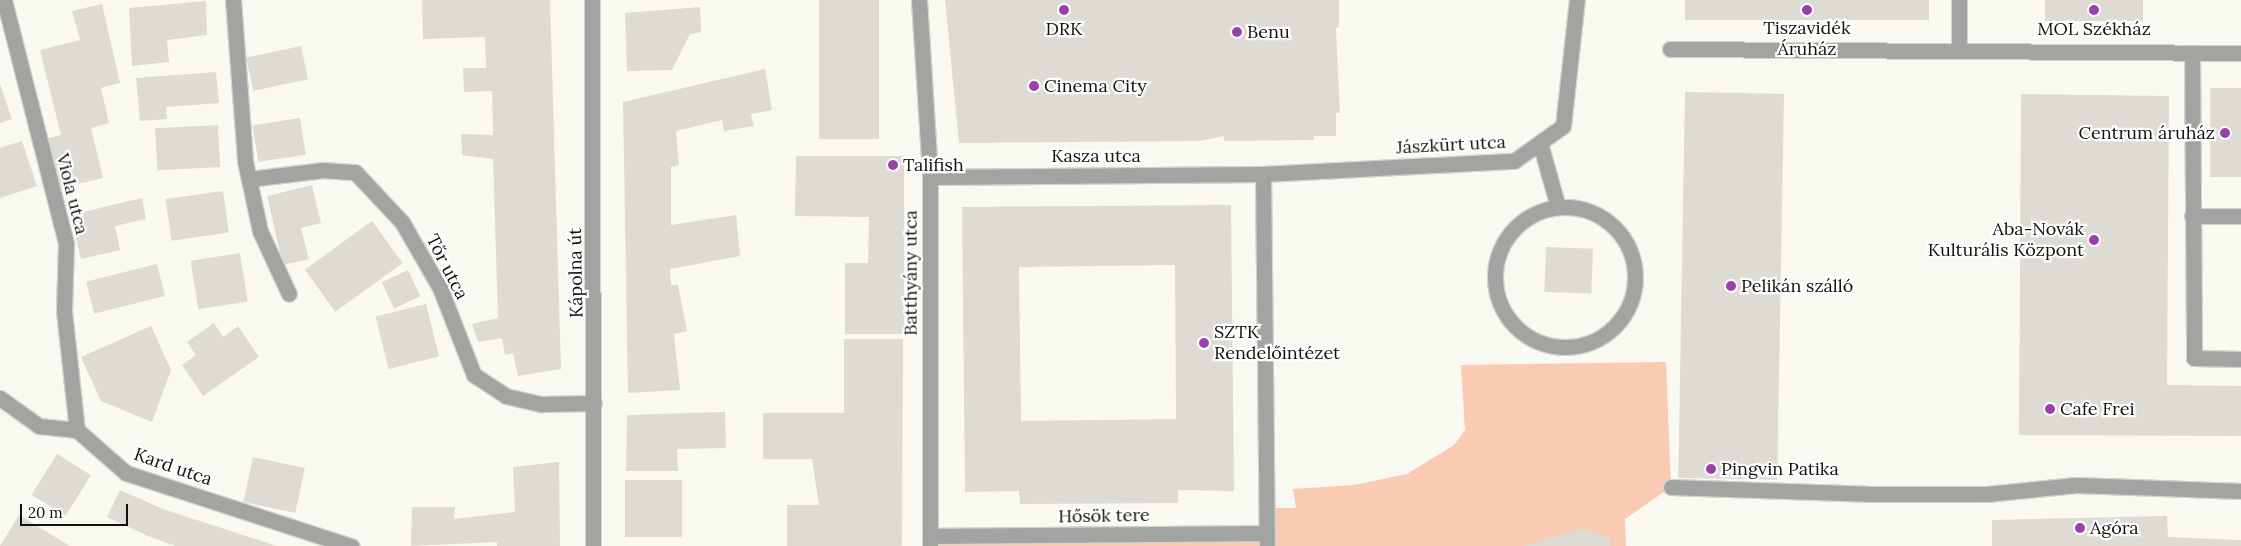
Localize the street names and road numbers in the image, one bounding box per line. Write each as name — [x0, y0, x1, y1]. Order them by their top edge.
street label: Jászkürt utca — [1396, 131, 1506, 159]
street label: Kasza utca — [1051, 145, 1141, 167]
street label: Viola utca — [52, 151, 92, 237]
street label: Batthyány utca — [900, 210, 922, 336]
street label: Kápolna út — [564, 228, 588, 318]
street label: Tőr utca — [421, 231, 473, 303]
street label: Kard utca — [131, 444, 215, 490]
street label: Hősök tere — [1058, 504, 1150, 528]

